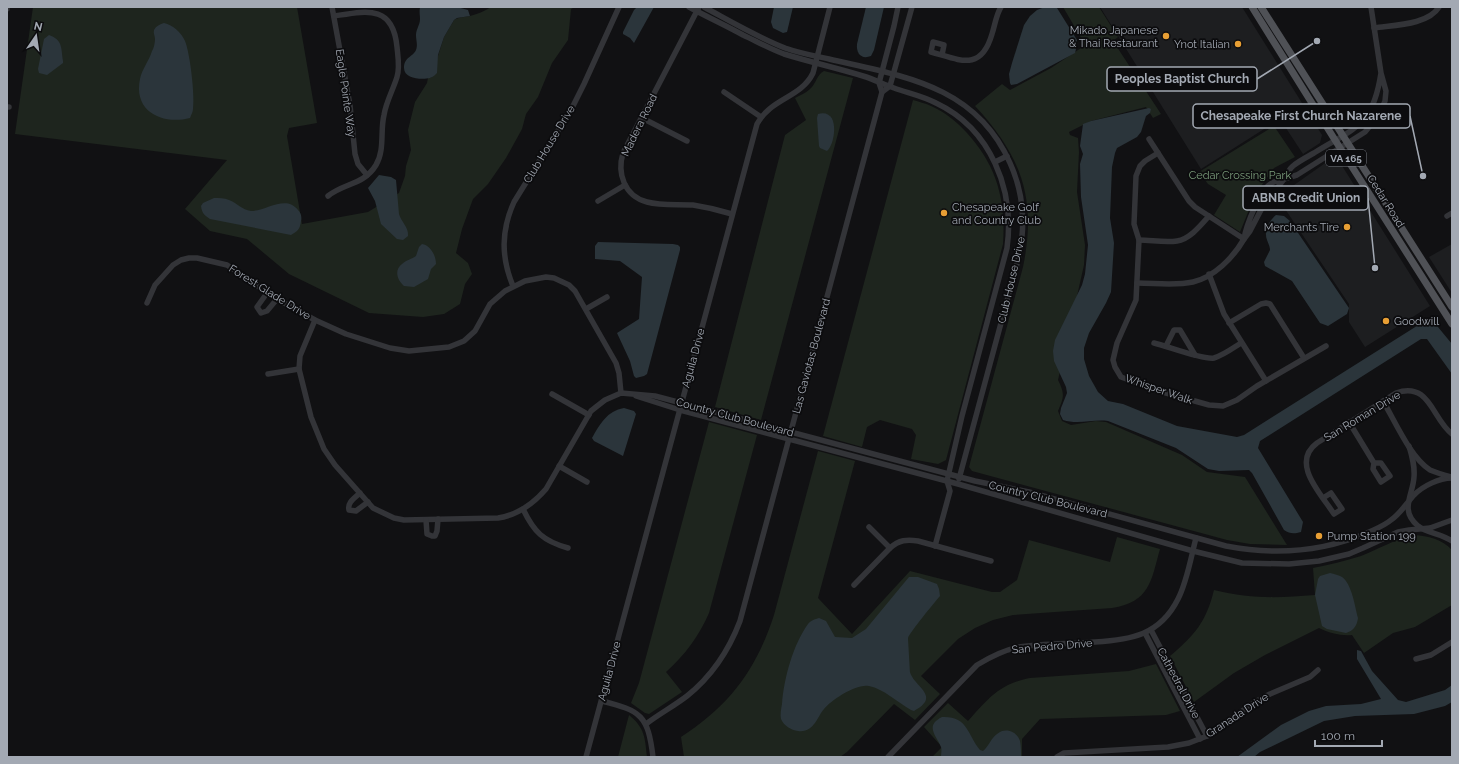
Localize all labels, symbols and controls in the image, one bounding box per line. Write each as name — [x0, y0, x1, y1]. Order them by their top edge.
north arrow — [16, 16, 56, 56]
text: N — [33, 19, 44, 34]
place label: Mikado Japanese & Thai Restaurant — [1069, 24, 1159, 50]
marker: Mikado Japanese & Thai Restaurant — [1161, 31, 1171, 41]
place label: Ynot Italian — [1174, 38, 1230, 51]
marker: Ynot Italian — [1233, 39, 1243, 49]
street label: Eagle Pointe Way — [333, 48, 358, 138]
callout: Peoples Baptist Church — [1107, 67, 1257, 91]
text: Peoples Baptist Church — [1115, 72, 1249, 86]
street label: Madera Road — [619, 92, 660, 159]
street label: Club House Drive — [521, 102, 578, 186]
callout: Chesapeake First Church Nazarene — [1193, 104, 1410, 128]
text: Chesapeake First Church Nazarene — [1201, 109, 1401, 123]
road number: VA 165 — [1326, 150, 1366, 166]
park label: Cedar Crossing Park — [1189, 169, 1291, 182]
street label: Cedar Road — [1364, 173, 1407, 230]
callout: ABNB Credit Union — [1243, 186, 1368, 210]
text: ABNB Credit Union — [1252, 191, 1360, 205]
place label: Chesapeake Golf and Country Club — [952, 201, 1041, 227]
marker: Chesapeake Golf and Country Club — [939, 208, 949, 218]
place label: Merchants Tire — [1264, 221, 1340, 234]
marker: Merchants Tire — [1342, 222, 1352, 232]
street label: Club House Drive — [995, 235, 1028, 325]
street label: Forest Glade Drive — [227, 262, 313, 323]
street label: Las Gaviotas Boulevard — [790, 297, 833, 415]
place label: Goodwill — [1394, 315, 1439, 328]
marker: Goodwill — [1381, 316, 1391, 326]
street label: Aguila Drive — [679, 326, 708, 389]
street label: Whisper Walk — [1123, 372, 1195, 407]
street label: San Roman Drive — [1322, 388, 1403, 444]
street label: Country Club Boulevard — [674, 395, 795, 440]
street label: Country Club Boulevard — [987, 478, 1109, 521]
place label: Pump Station 199 — [1327, 530, 1416, 543]
marker: Pump Station 199 — [1314, 531, 1324, 541]
street label: San Pedro Drive — [1011, 636, 1094, 657]
street label: Aguila Drive — [595, 639, 624, 702]
street label: Cathedral Drive — [1154, 646, 1203, 721]
street label: Granada Drive — [1204, 690, 1271, 740]
scale bar — [1315, 722, 1382, 748]
text: 100 m — [1321, 729, 1355, 743]

